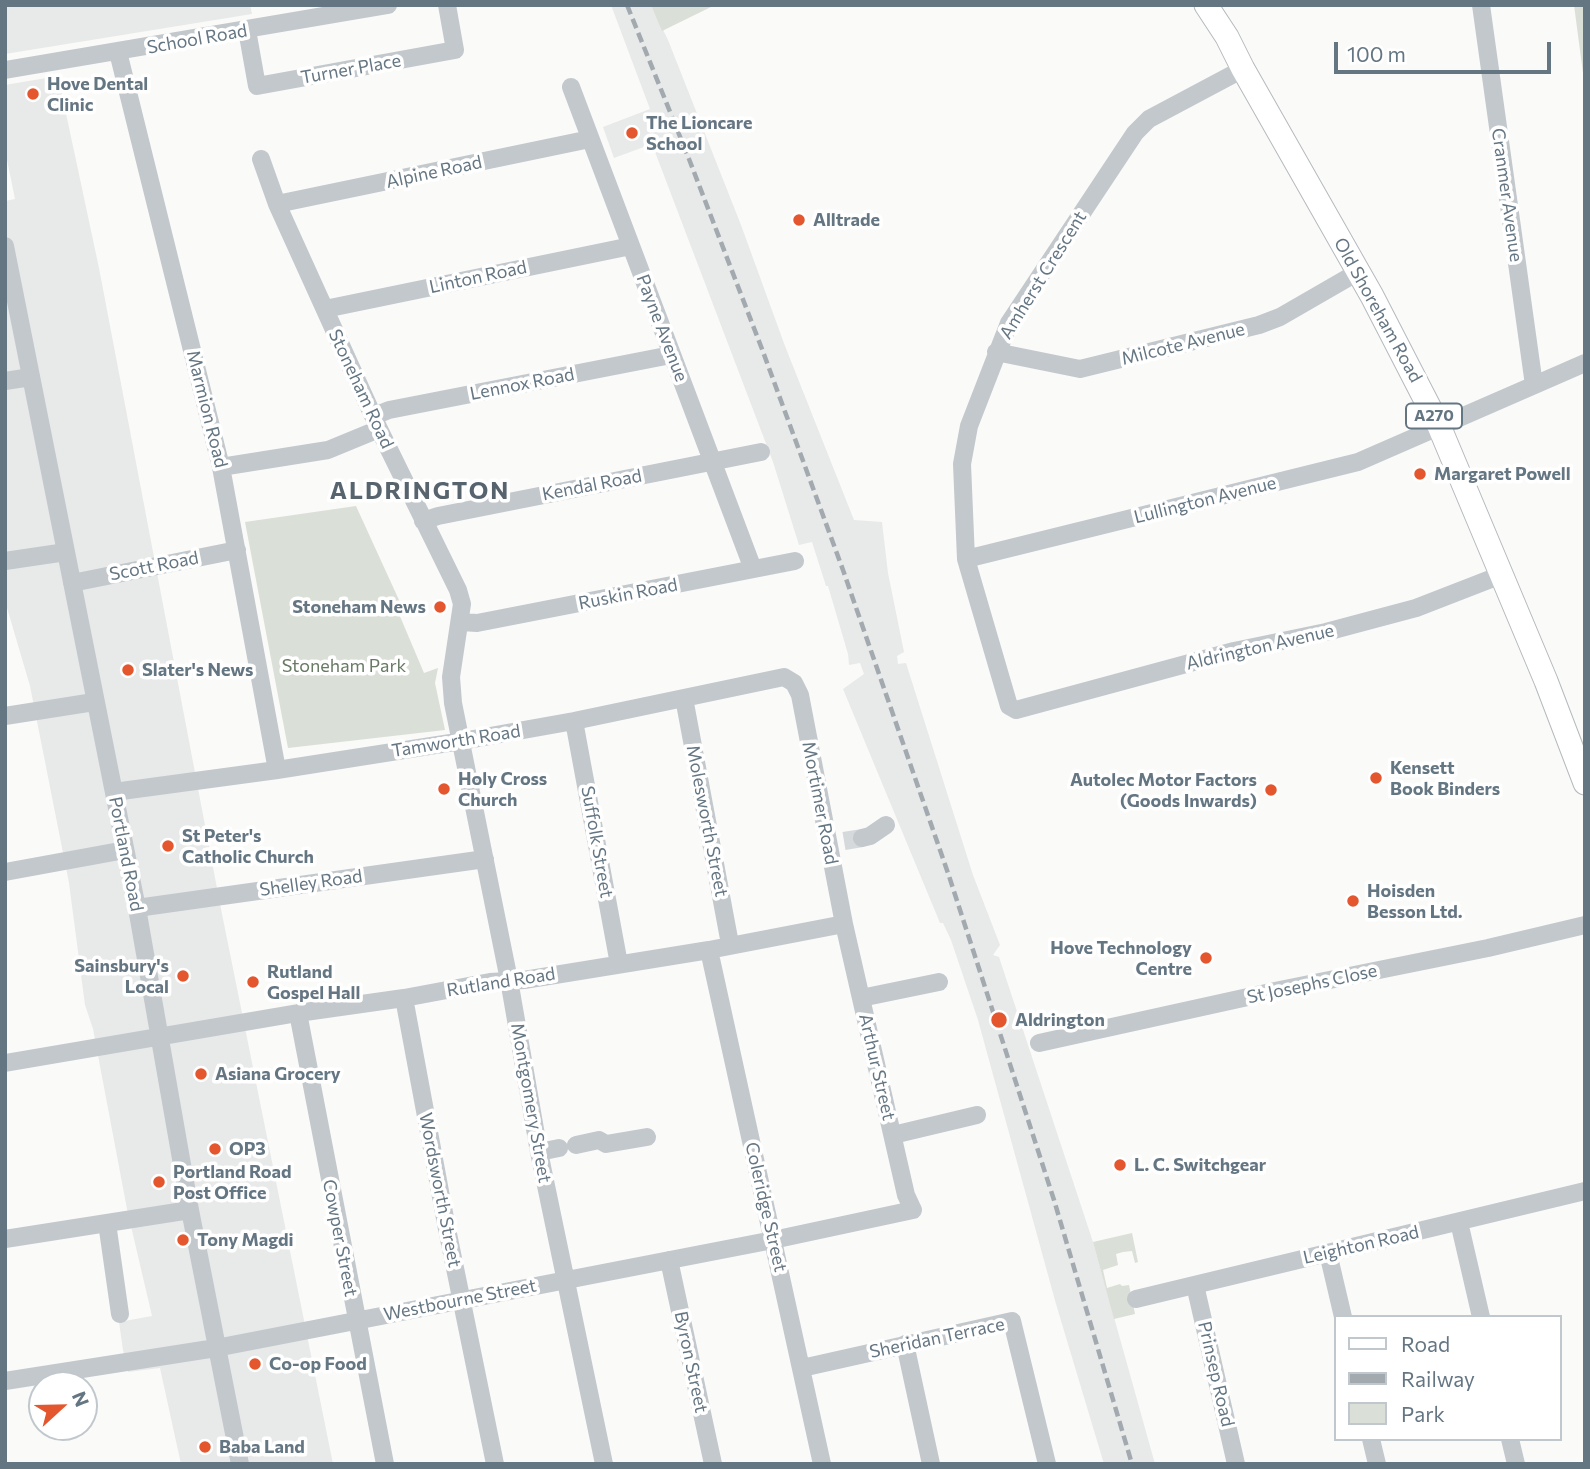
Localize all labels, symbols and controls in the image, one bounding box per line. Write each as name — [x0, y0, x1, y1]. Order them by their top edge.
street label: School Road — [145, 20, 249, 58]
scale bar — [1338, 28, 1555, 72]
text: 100 m — [1347, 41, 1406, 66]
street label: Turner Place — [299, 50, 403, 88]
place label: Hove Dental Clinic — [47, 73, 148, 116]
marker: Hove Dental Clinic — [25, 86, 41, 102]
place label: The Lioncare School — [646, 112, 752, 154]
marker: The Lioncare School — [624, 125, 640, 141]
street label: Cranmer Avenue — [1487, 127, 1527, 263]
street label: Alpine Road — [384, 151, 484, 193]
street label: Amherst Crescent — [995, 207, 1091, 343]
place label: Alltrade — [813, 209, 880, 231]
marker: Alltrade — [791, 212, 807, 228]
street label: Old Shoreham Road — [1329, 234, 1427, 386]
street label: Linton Road — [427, 256, 529, 298]
street label: Payne Avenue — [632, 271, 692, 385]
street label: Milcote Avenue — [1119, 318, 1247, 370]
street label: Stoneham Road — [324, 326, 398, 452]
street label: Marmion Road — [182, 348, 232, 470]
street label: Lennox Road — [468, 363, 576, 405]
road number: A270 — [1406, 404, 1462, 428]
place label: Margaret Powell — [1434, 463, 1571, 485]
street label: Kendal Road — [540, 465, 644, 505]
marker: Margaret Powell — [1412, 466, 1428, 482]
street label: Lullington Avenue — [1132, 472, 1278, 528]
district label: ALDRINGTON — [331, 477, 509, 505]
street label: Scott Road — [108, 547, 200, 585]
street label: Ruskin Road — [577, 574, 679, 614]
place label: Stoneham News — [292, 596, 426, 618]
marker: Stoneham News — [432, 599, 448, 615]
street label: Aldrington Avenue — [1184, 619, 1336, 675]
park label: Stoneham Park — [282, 655, 406, 677]
place label: Slater's News — [142, 659, 253, 681]
marker: Slater's News — [120, 662, 136, 678]
street label: Tamworth Road — [390, 720, 522, 762]
street label: Mortimer Road — [797, 740, 843, 866]
street label: Molesworth Street — [682, 743, 732, 899]
place label: Kensett Book Binders — [1390, 757, 1500, 800]
place label: Holy Cross Church — [458, 768, 547, 810]
place label: Autolec Motor Factors (Goods Inwards) — [1070, 769, 1257, 812]
marker: Kensett Book Binders — [1368, 770, 1384, 786]
marker: Holy Cross Church — [436, 781, 452, 797]
marker: Autolec Motor Factors (Goods Inwards) — [1263, 782, 1279, 798]
street label: Suffolk Street — [577, 784, 617, 900]
street label: Portland Road — [104, 795, 148, 913]
place label: St Peter's Catholic Church — [182, 825, 314, 868]
marker: St Peter's Catholic Church — [160, 838, 176, 854]
street label: Shelley Road — [258, 865, 364, 901]
place label: Hoisden Besson Ltd. — [1367, 880, 1463, 922]
marker: Hoisden Besson Ltd. — [1345, 893, 1361, 909]
place label: Hove Technology Centre — [1050, 937, 1192, 979]
marker: Hove Technology Centre — [1198, 950, 1214, 966]
place label: Sainsbury's Local — [74, 955, 169, 998]
street label: St Josephs Close — [1245, 960, 1379, 1008]
place label: Rutland Gospel Hall — [267, 961, 360, 1004]
street label: Rutland Road — [445, 963, 557, 1001]
marker: Sainsbury's Local — [175, 968, 191, 984]
marker: Rutland Gospel Hall — [245, 974, 261, 990]
place label: Aldrington — [1015, 1009, 1105, 1031]
marker: Aldrington — [989, 1010, 1009, 1030]
street label: Arthur Street — [854, 1012, 900, 1122]
street label: Montgomery Street — [506, 1021, 556, 1185]
place label: Asiana Grocery — [215, 1063, 341, 1085]
marker: Asiana Grocery — [193, 1066, 209, 1082]
street label: Wordsworth Street — [414, 1111, 466, 1269]
place label: OP3 — [229, 1138, 266, 1160]
street label: Coleridge Street — [741, 1140, 791, 1274]
marker: OP3 — [207, 1141, 223, 1157]
place label: L. C. Switchgear — [1134, 1154, 1266, 1176]
marker: L. C. Switchgear — [1112, 1157, 1128, 1173]
place label: Portland Road Post Office — [173, 1161, 292, 1204]
marker: Portland Road Post Office — [151, 1174, 167, 1190]
street label: Cowper Street — [318, 1178, 362, 1298]
street label: Leighton Road — [1301, 1221, 1421, 1269]
place label: Tony Magdi — [197, 1229, 294, 1251]
marker: Tony Magdi — [175, 1232, 191, 1248]
street label: Westbourne Street — [382, 1275, 538, 1325]
street label: Byron Street — [670, 1309, 712, 1415]
street label: Sheridan Terrace — [868, 1313, 1006, 1363]
legend — [1334, 1315, 1562, 1441]
street label: Prinsep Road — [1193, 1319, 1239, 1429]
text: Road — [1401, 1331, 1450, 1356]
place label: Co-op Food — [269, 1353, 367, 1375]
marker: Co-op Food — [247, 1356, 263, 1372]
text: Railway — [1401, 1366, 1475, 1391]
north arrow — [28, 1371, 98, 1441]
text: N — [68, 1388, 94, 1410]
text: Park — [1401, 1401, 1445, 1426]
place label: Baba Land — [219, 1436, 305, 1458]
marker: Baba Land — [197, 1439, 213, 1455]

